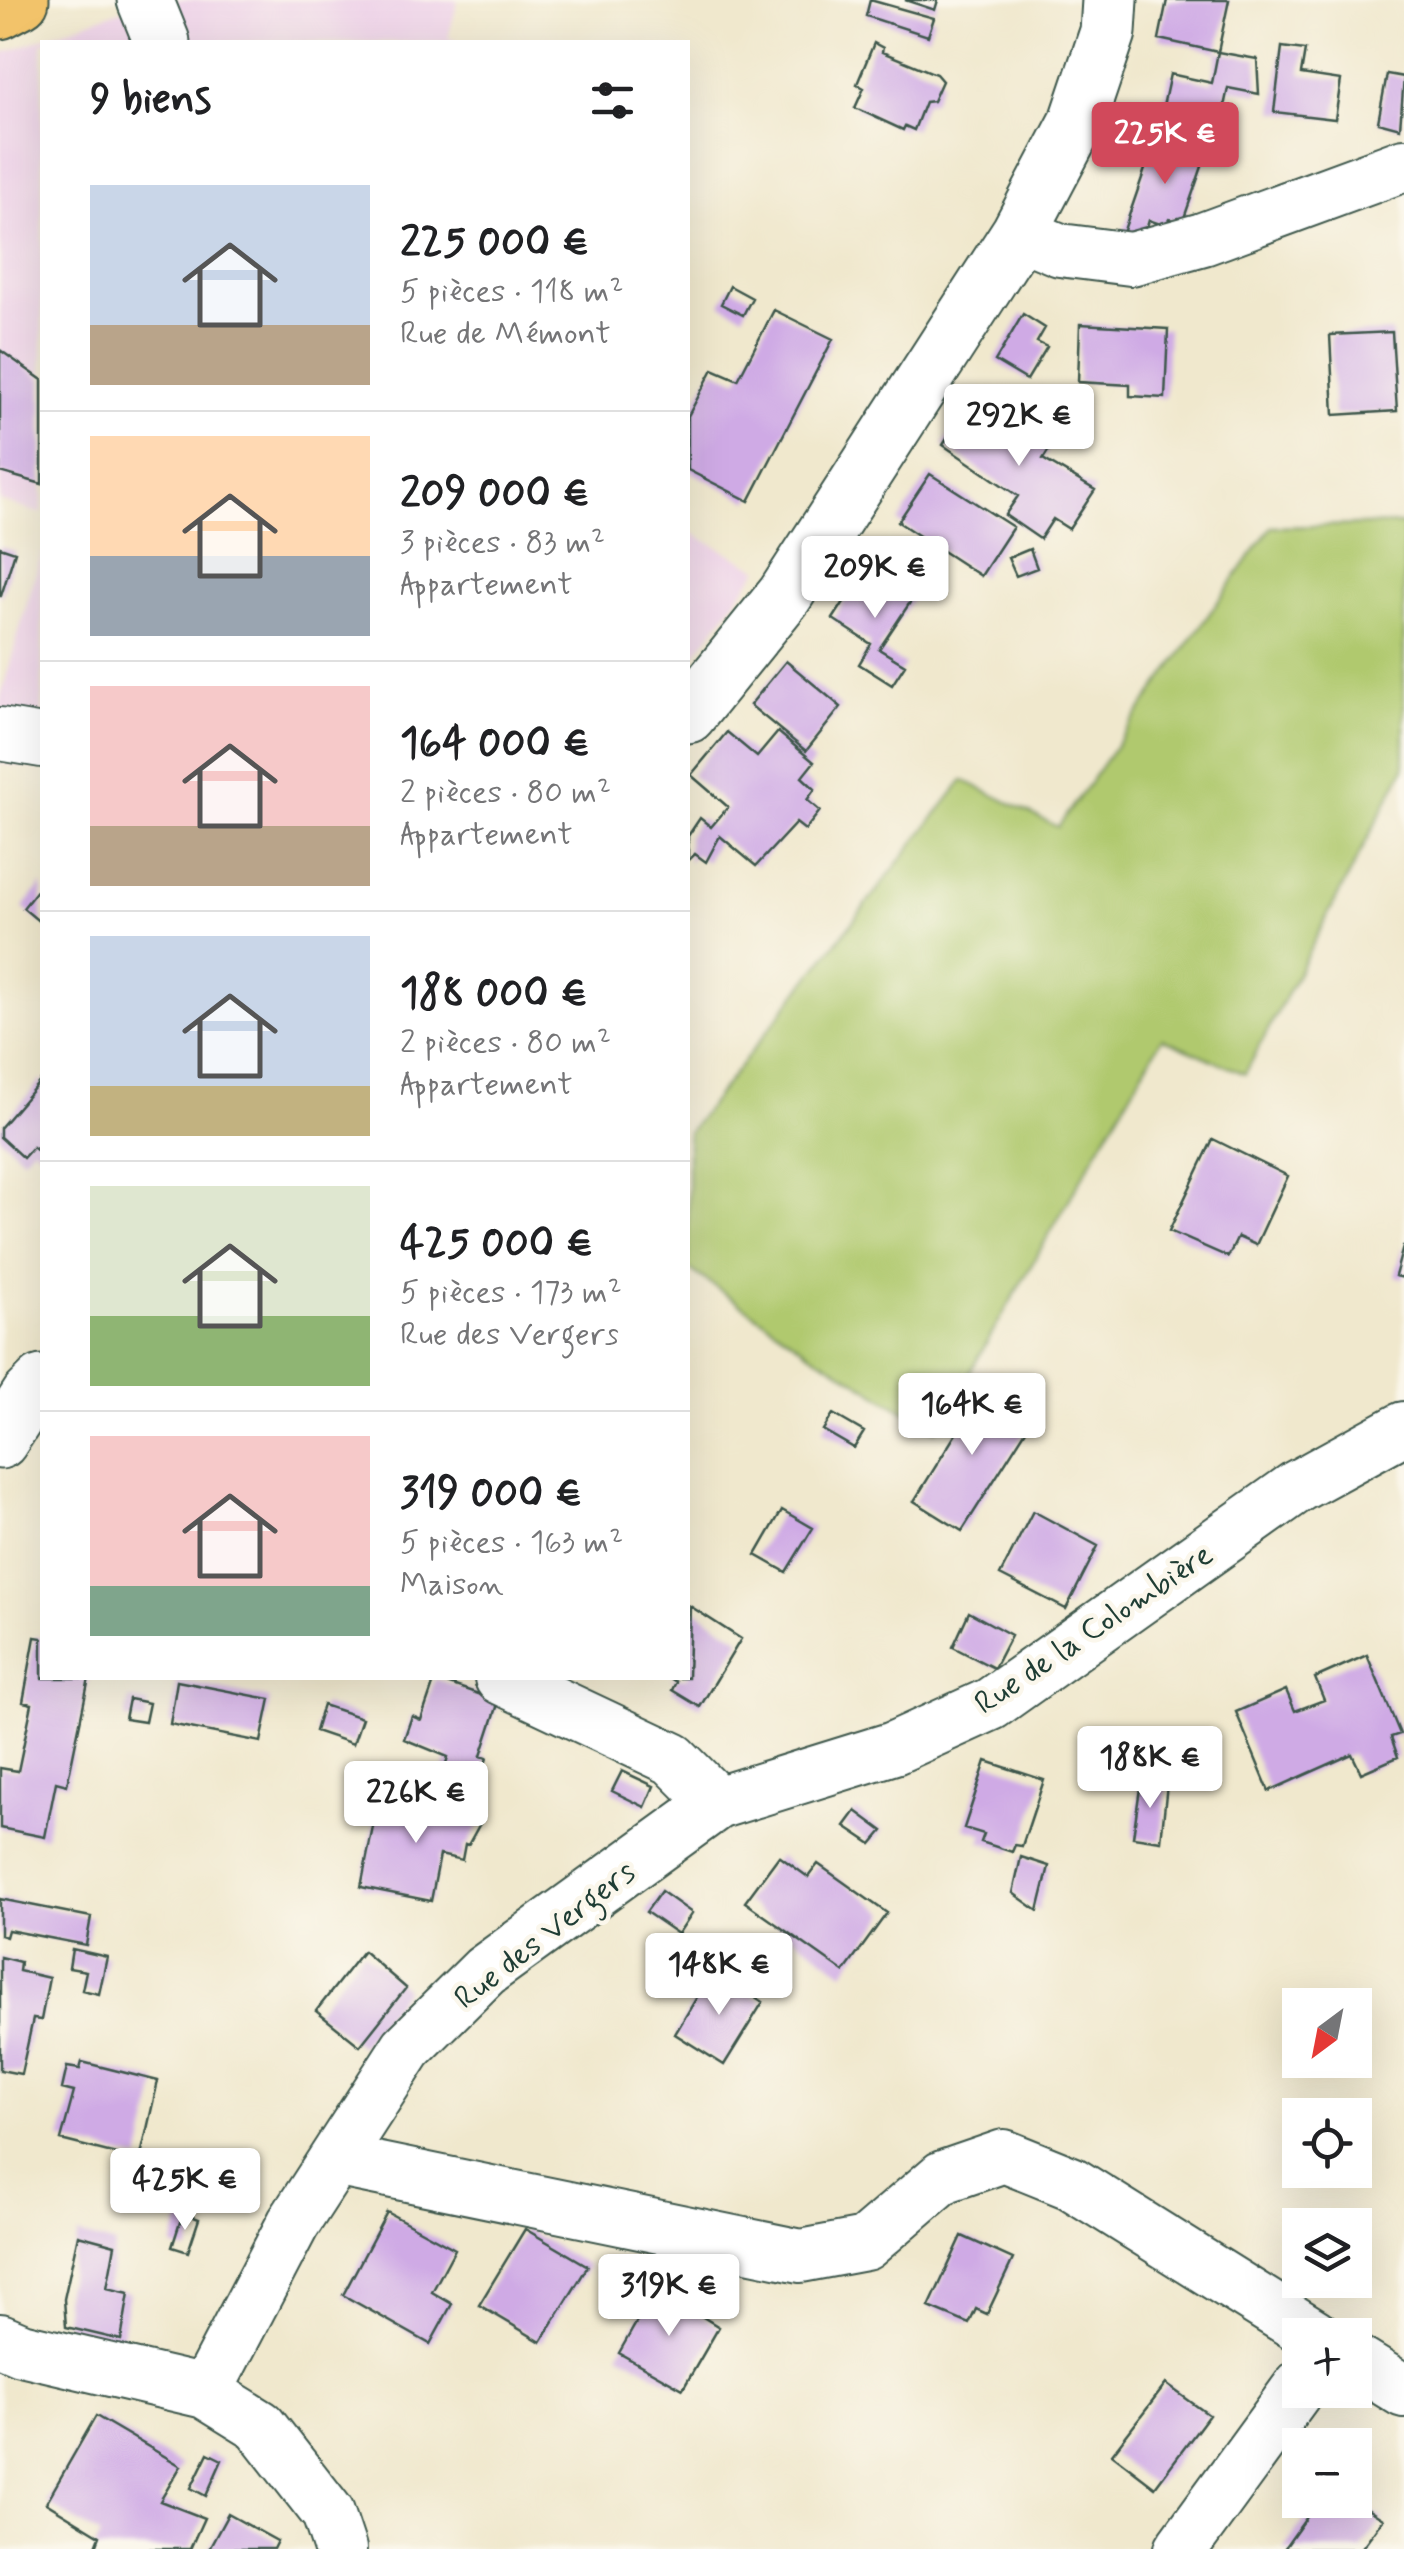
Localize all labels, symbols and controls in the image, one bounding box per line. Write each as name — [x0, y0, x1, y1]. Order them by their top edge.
text: 9 biens — [90, 73, 211, 128]
icon: filters — [585, 73, 640, 128]
pin: 225K € — [1084, 102, 1246, 187]
text: 225K € — [1114, 113, 1216, 155]
text: 225 000 € — [400, 216, 589, 271]
icon: home — [170, 225, 290, 345]
text: 5 pièces · 118 m² — [400, 271, 624, 313]
text: Rue de Mémont — [400, 313, 611, 355]
pin: 292K € — [938, 384, 1100, 469]
text: 292K € — [966, 395, 1072, 437]
text: 209 000 € — [400, 467, 590, 522]
icon: home — [170, 476, 290, 596]
text: 3 pièces · 83 m² — [400, 522, 605, 564]
pin: 209K € — [794, 536, 956, 621]
text: 209K € — [823, 547, 927, 589]
text: Appartement — [400, 564, 573, 606]
text: 164 000 € — [400, 717, 590, 772]
icon: home — [170, 726, 290, 846]
text: 2 pièces · 80 m² — [400, 772, 611, 814]
text: Appartement — [400, 814, 573, 856]
text: 188 000 € — [400, 967, 588, 1022]
icon: home — [170, 976, 290, 1096]
text: 2 pièces · 80 m² — [400, 1022, 611, 1064]
text: Appartement — [400, 1064, 573, 1106]
text: 425 000 € — [400, 1217, 593, 1272]
icon: home — [170, 1226, 290, 1346]
text: 5 pièces · 173 m² — [400, 1272, 622, 1314]
text: Rue des Vergers — [400, 1314, 619, 1356]
pin: 164K € — [891, 1373, 1053, 1458]
text: 164K € — [920, 1384, 1024, 1426]
text: 319 000 € — [400, 1467, 582, 1522]
icon: home — [170, 1476, 290, 1596]
text: 5 pièces · 163 m² — [400, 1522, 623, 1564]
street label: Rue de la Colombière — [967, 1534, 1221, 1725]
text: Maison — [400, 1564, 504, 1606]
pin: 188K € — [1069, 1726, 1231, 1811]
text: 188K € — [1099, 1737, 1201, 1779]
pin: 226K € — [335, 1761, 497, 1846]
text: 226K € — [366, 1772, 466, 1814]
street label: Rue des Vergers — [446, 1852, 646, 2022]
pin: 148K € — [638, 1933, 800, 2018]
text: 148K € — [667, 1944, 771, 1986]
north arrow — [1282, 1988, 1372, 2078]
map controls — [1282, 1988, 1372, 2518]
button: locate — [1282, 2098, 1372, 2188]
pin: 425K € — [104, 2148, 266, 2233]
text: 425K € — [132, 2159, 238, 2201]
button: layers — [1282, 2208, 1372, 2298]
pin: 319K € — [588, 2254, 750, 2339]
text: 319K € — [620, 2265, 718, 2307]
button: + — [1282, 2318, 1372, 2408]
button: − — [1282, 2428, 1372, 2518]

